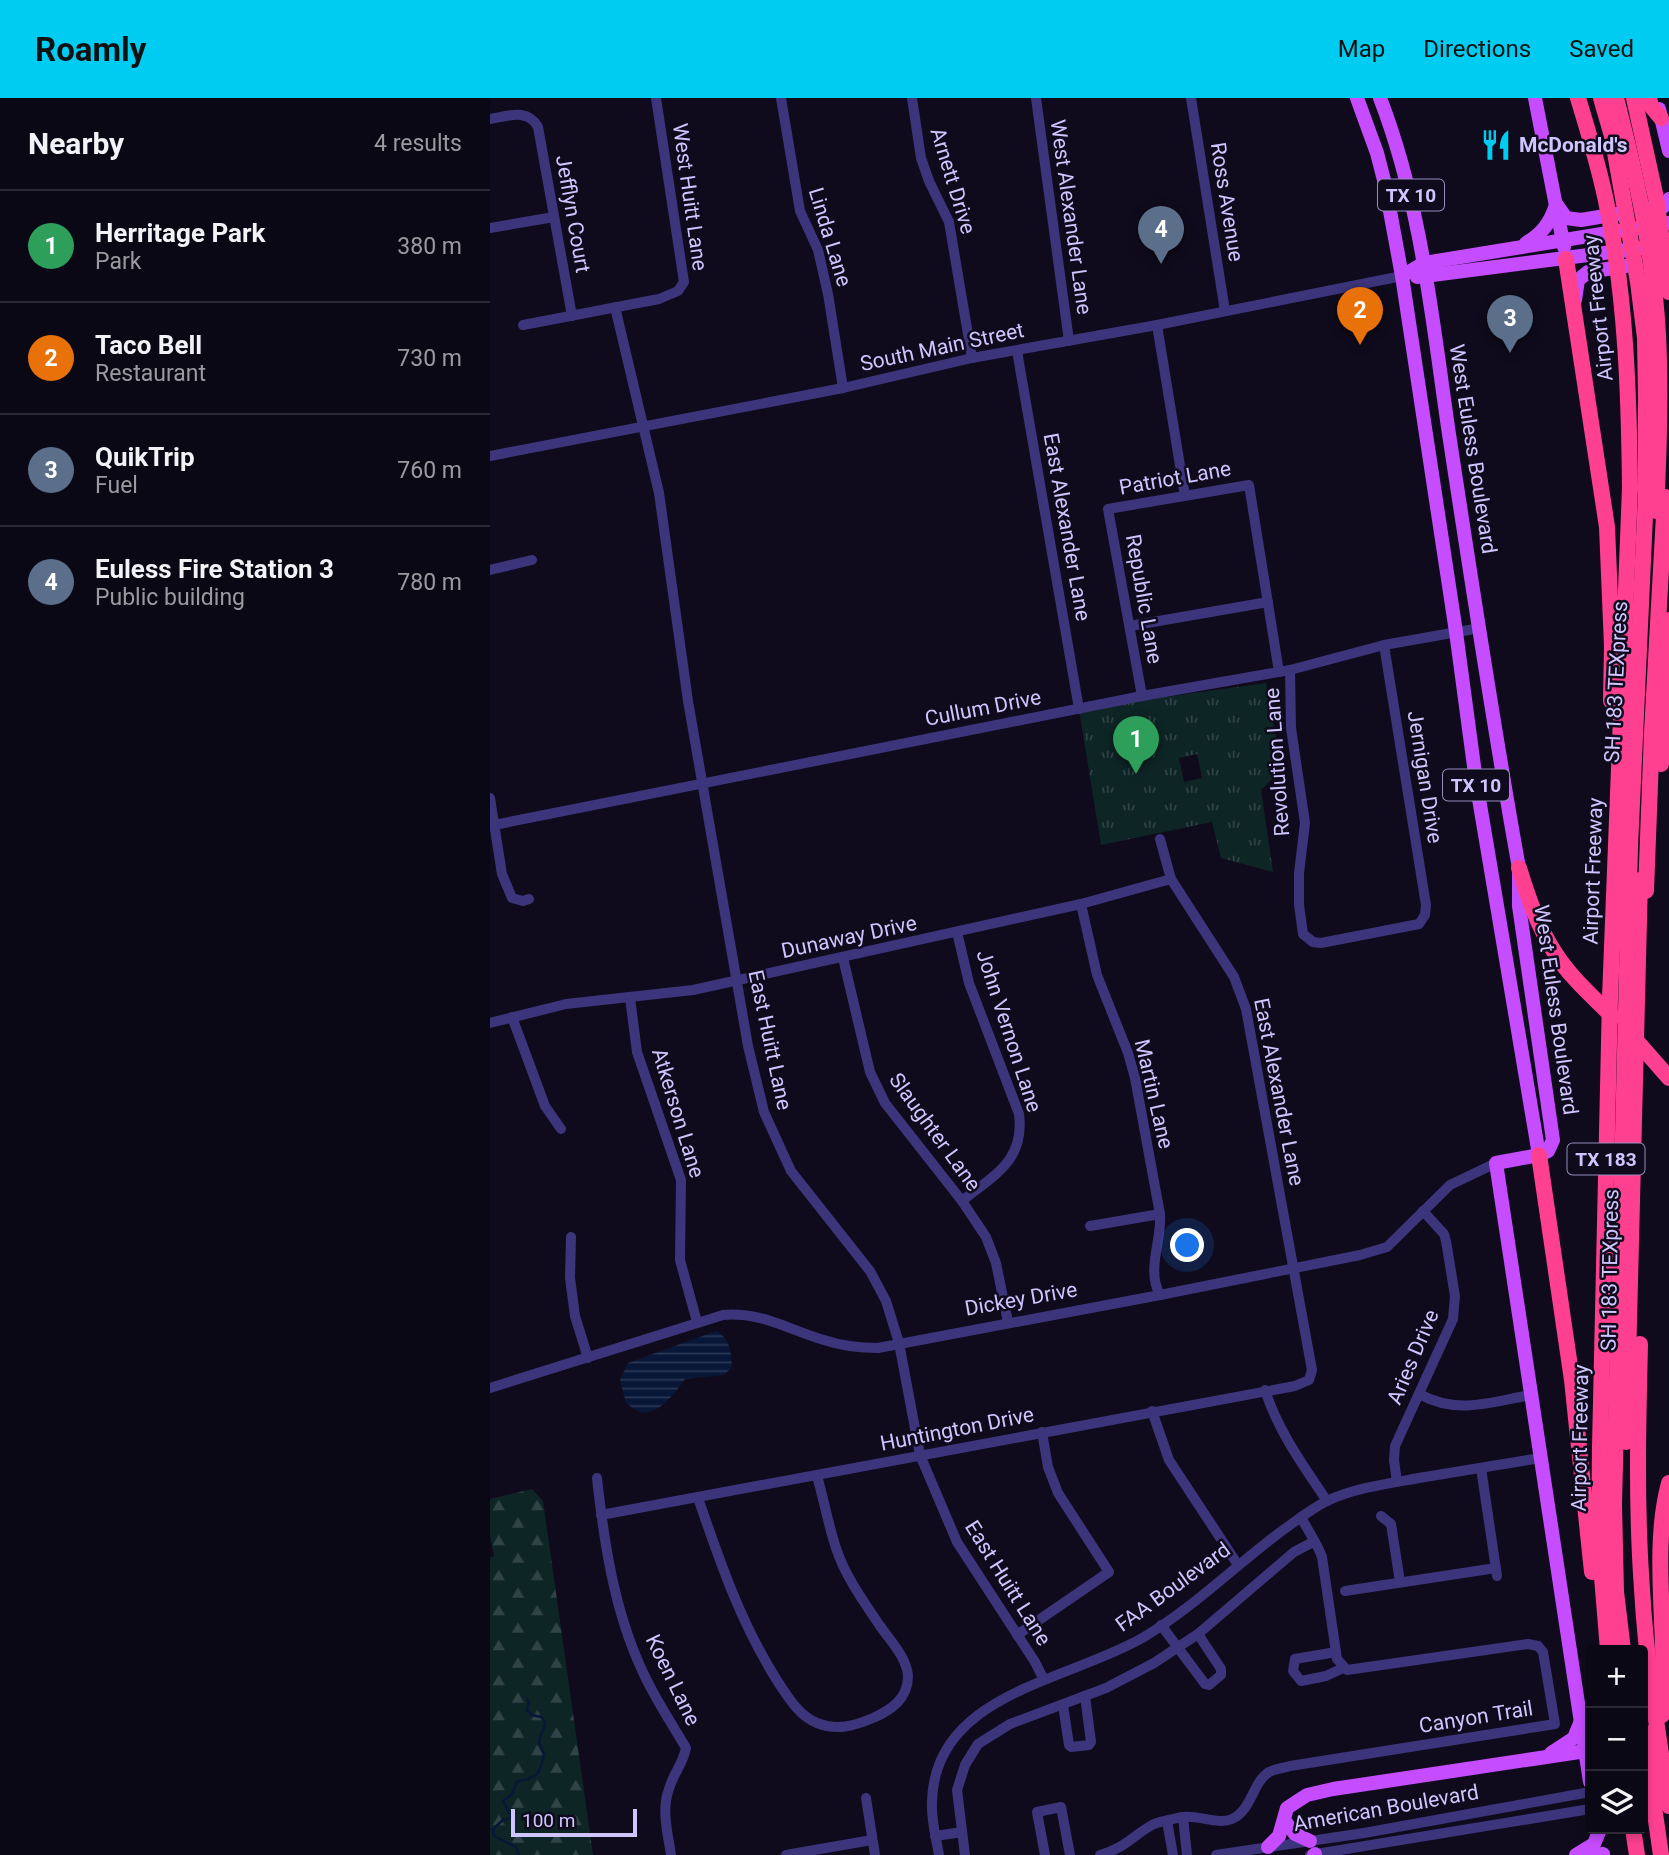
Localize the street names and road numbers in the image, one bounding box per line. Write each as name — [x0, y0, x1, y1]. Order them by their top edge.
street label: West Alexander Lane — [1045, 118, 1097, 316]
street label: West Huitt Lane — [668, 122, 712, 272]
street label: Arnett Drive — [925, 125, 981, 237]
street label: Ross Avenue — [1206, 141, 1248, 263]
street label: Jefflyn Court — [551, 153, 595, 275]
road number: TX 10 — [1378, 180, 1444, 211]
street label: Linda Lane — [804, 185, 856, 289]
street label: Airport Freeway — [1578, 234, 1618, 382]
street label: South Main Street — [858, 318, 1026, 376]
street label: West Euless Boulevard — [1445, 343, 1501, 555]
street label: East Alexander Lane — [1039, 431, 1095, 623]
street label: Patriot Lane — [1117, 456, 1233, 500]
street label: Republic Lane — [1121, 532, 1167, 666]
street label: SH 183 TEXpress — [1600, 600, 1632, 764]
street label: Cullum Drive — [923, 685, 1043, 731]
street label: Revolution Lane — [1260, 687, 1294, 837]
street label: Jernigan Drive — [1403, 709, 1447, 845]
road number: TX 10 — [1443, 770, 1509, 800]
street label: Airport Freeway — [1578, 797, 1608, 945]
street label: West Euless Boulevard — [1529, 903, 1583, 1117]
street label: Dunaway Drive — [779, 911, 919, 963]
street label: John Vernon Lane — [971, 947, 1047, 1115]
street label: East Huitt Lane — [743, 968, 797, 1112]
street label: East Alexander Lane — [1249, 996, 1309, 1188]
street label: Martin Lane — [1130, 1037, 1178, 1151]
street label: Atkerson Lane — [647, 1045, 709, 1181]
street label: Slaughter Lane — [884, 1068, 986, 1196]
road number: TX 183 — [1568, 1144, 1644, 1175]
street label: SH 183 TEXpress — [1597, 1189, 1623, 1351]
street label: Dickey Drive — [963, 1277, 1079, 1321]
street label: Aries Drive — [1382, 1306, 1444, 1408]
street label: Airport Freeway — [1567, 1364, 1593, 1512]
street label: Huntington Drive — [878, 1402, 1036, 1456]
street label: East Huitt Lane — [960, 1516, 1056, 1650]
street label: FAA Boulevard — [1111, 1537, 1235, 1637]
street label: Koen Lane — [641, 1631, 705, 1729]
street label: Canyon Trail — [1417, 1696, 1535, 1738]
street label: American Boulevard — [1292, 1780, 1480, 1836]

